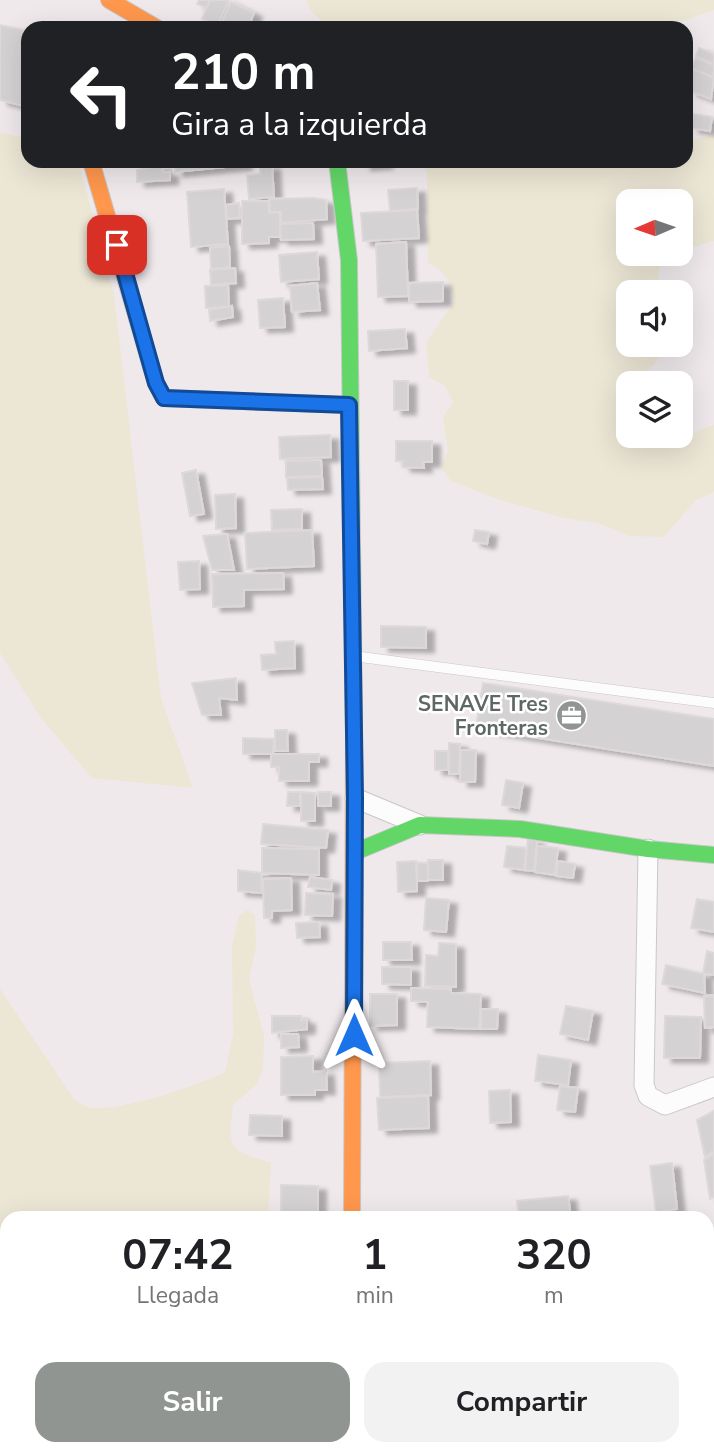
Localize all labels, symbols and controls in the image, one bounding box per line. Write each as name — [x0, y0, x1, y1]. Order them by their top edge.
text: 210 m — [171, 39, 315, 106]
icon: left — [56, 49, 147, 140]
text: Gira a la izquierda — [171, 103, 428, 146]
north arrow — [616, 189, 693, 266]
map controls — [616, 189, 693, 448]
pin — [87, 215, 147, 275]
icon: arrive — [98, 226, 136, 264]
button: sound — [616, 280, 693, 357]
button: layers — [616, 371, 693, 448]
place label: SENAVE Tres Fronteras — [418, 690, 548, 742]
office icon: SENAVE Tres Fronteras — [554, 699, 588, 733]
position arrow — [317, 998, 391, 1072]
text: 07:42 — [122, 1227, 233, 1284]
text: 1 — [362, 1227, 387, 1284]
text: 320 — [516, 1227, 592, 1284]
text: Llegada — [137, 1280, 219, 1311]
text: min — [356, 1280, 394, 1311]
text: m — [544, 1280, 564, 1311]
button: Salir — [35, 1362, 350, 1442]
button: Compartir — [364, 1362, 679, 1442]

